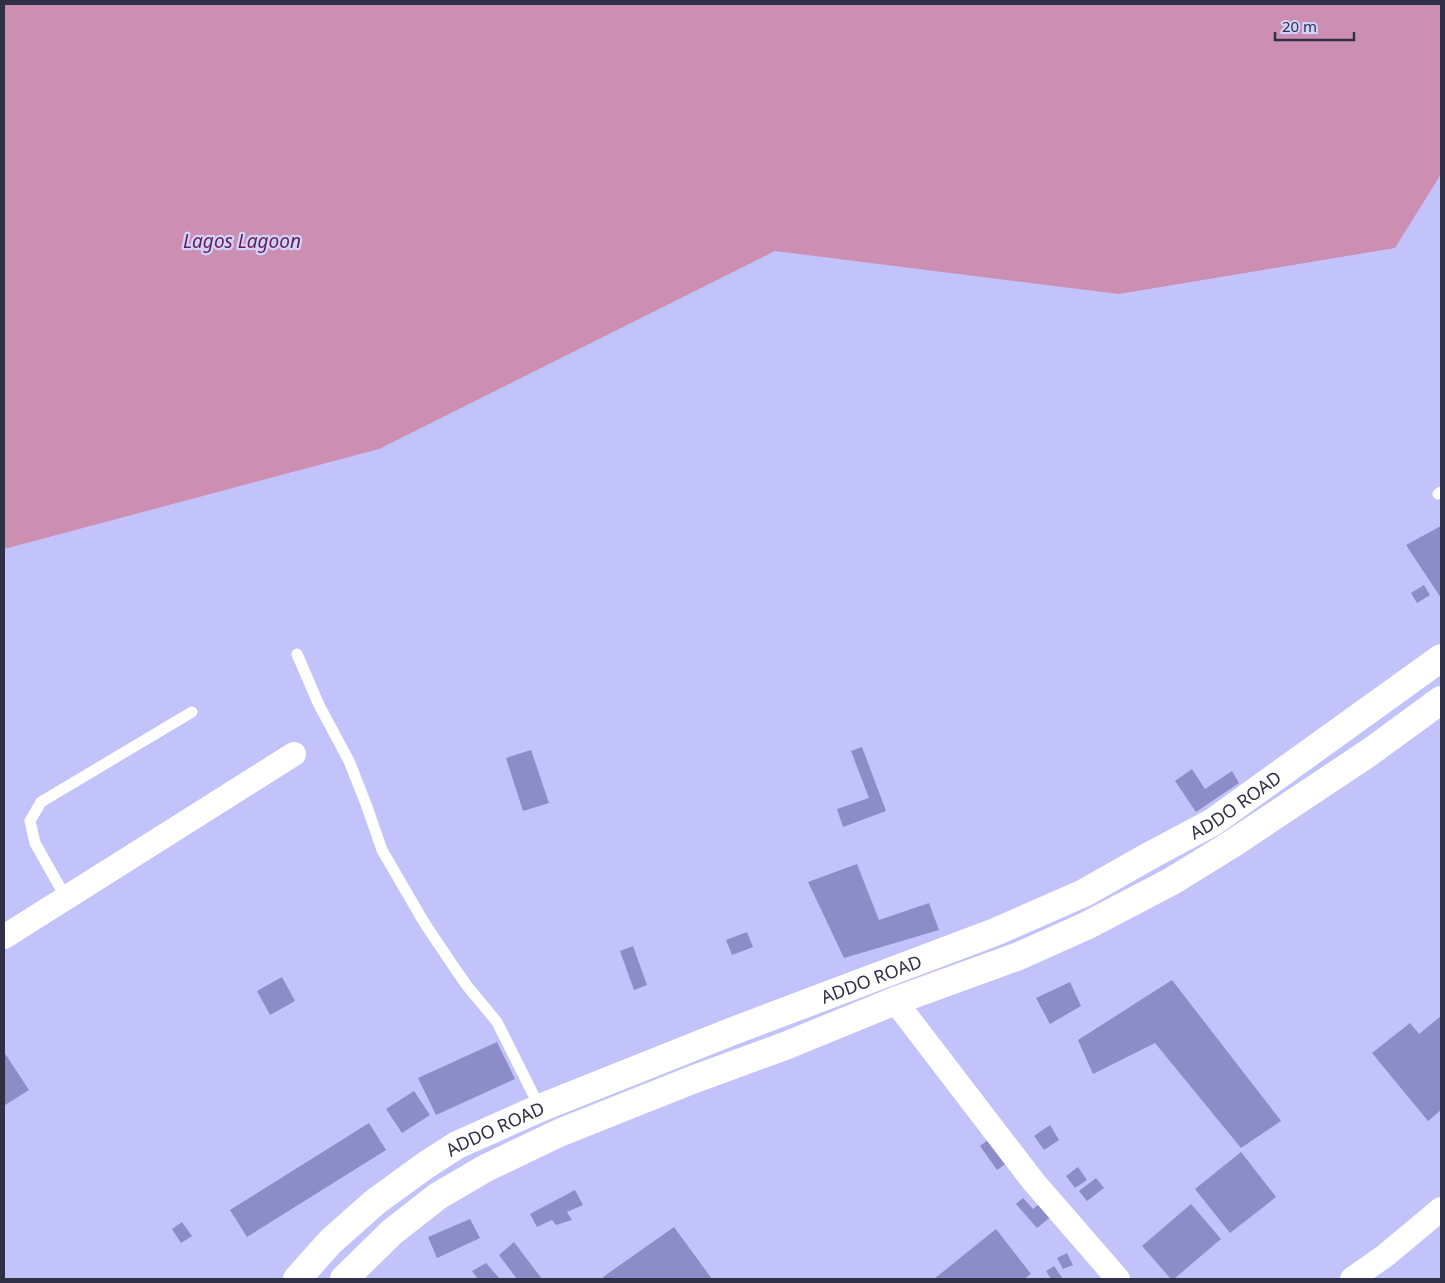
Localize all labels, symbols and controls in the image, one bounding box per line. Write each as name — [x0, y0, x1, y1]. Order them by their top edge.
scale bar — [1275, 10, 1354, 42]
text: 20 m — [1282, 16, 1317, 36]
water label: Lagos Lagoon — [183, 228, 301, 254]
street label: ADDO ROAD — [1185, 765, 1286, 844]
street label: ADDO ROAD — [817, 949, 925, 1009]
street label: ADDO ROAD — [441, 1096, 548, 1161]

